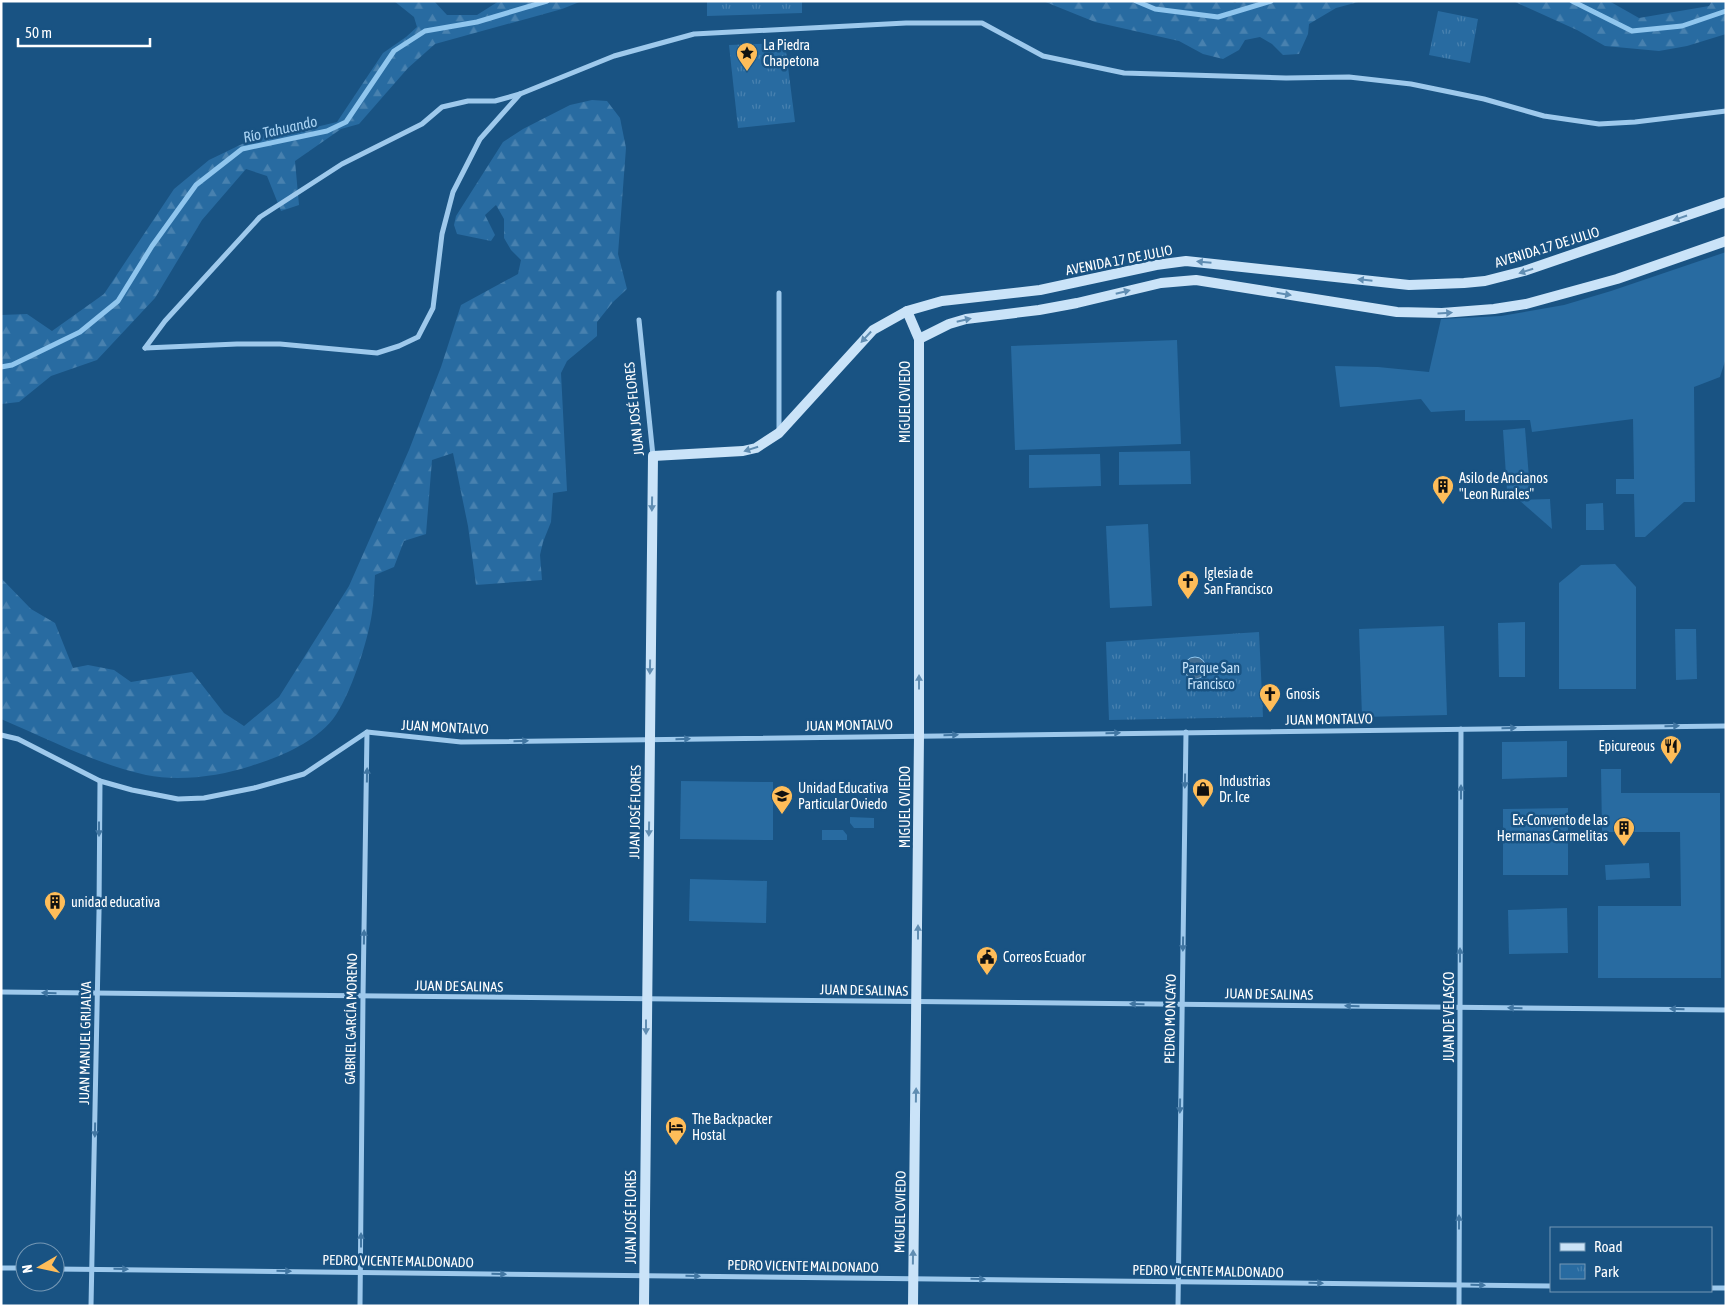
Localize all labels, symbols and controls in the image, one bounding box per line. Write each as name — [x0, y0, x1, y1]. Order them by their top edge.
scale bar — [18, 15, 150, 47]
text: 50 m — [25, 24, 52, 41]
place label: La Piedra Chapetona — [763, 37, 819, 69]
place icon: La Piedra Chapetona — [735, 41, 759, 72]
water label: Río Tahuando — [241, 112, 319, 146]
one-way arrow — [1672, 215, 1687, 222]
street label: AVENIDA 17 DE JULIO — [1493, 223, 1601, 271]
street label: AVENIDA 17 DE JULIO — [1064, 242, 1174, 278]
one-way arrow — [1195, 258, 1211, 266]
one-way arrow — [1518, 267, 1533, 275]
one-way arrow — [1357, 276, 1373, 284]
one-way arrow — [1116, 288, 1131, 296]
one-way arrow — [1276, 291, 1292, 299]
one-way arrow — [1437, 308, 1453, 316]
one-way arrow — [956, 316, 971, 324]
one-way arrow — [860, 331, 872, 343]
street label: JUAN JOSÉ FLORES — [621, 361, 647, 457]
street label: MIGUEL OVIEDO — [897, 361, 913, 443]
one-way arrow — [743, 445, 758, 453]
place label: Asilo de Ancianos "Leon Rurales" — [1459, 470, 1548, 502]
building icon: Asilo de Ancianos "Leon Rurales" — [1431, 474, 1455, 505]
one-way arrow — [648, 497, 656, 513]
place label: Iglesia de San Francisco — [1204, 565, 1273, 597]
church icon: Iglesia de San Francisco — [1176, 569, 1200, 600]
one-way arrow — [646, 659, 654, 675]
park label: Parque San Francisco — [1182, 660, 1240, 692]
one-way arrow — [915, 674, 923, 690]
church icon: Gnosis — [1258, 682, 1282, 713]
place label: Gnosis — [1286, 686, 1320, 702]
street label: JUAN MONTALVO — [1285, 710, 1373, 728]
street label: JUAN MONTALVO — [805, 716, 893, 734]
street label: JUAN MONTALVO — [401, 717, 489, 737]
one-way arrow — [1664, 722, 1680, 730]
one-way arrow — [1502, 724, 1518, 732]
one-way arrow — [1105, 729, 1121, 737]
one-way arrow — [943, 731, 959, 739]
restaurant icon: Epicureous — [1659, 734, 1683, 765]
one-way arrow — [675, 735, 691, 743]
one-way arrow — [513, 737, 529, 745]
place label: Epicureous — [1599, 738, 1655, 754]
street label: JUAN JOSÉ FLORES — [626, 765, 644, 859]
one-way arrow — [363, 766, 371, 782]
street label: MIGUEL OVIEDO — [897, 766, 913, 848]
one-way arrow — [1181, 773, 1189, 789]
place label: Industrias Dr. Ice — [1219, 773, 1271, 805]
shop icon: Industrias Dr. Ice — [1191, 777, 1215, 808]
place label: Unidad Educativa Particular Oviedo — [798, 780, 888, 812]
school or university icon: Unidad Educativa Particular Oviedo — [770, 784, 794, 815]
one-way arrow — [1457, 784, 1465, 800]
place label: Ex-Convento de las Hermanas Carmelitas — [1497, 812, 1608, 844]
building icon: Ex-Convento de las Hermanas Carmelitas — [1612, 816, 1636, 847]
one-way arrow — [95, 822, 103, 838]
one-way arrow — [644, 822, 652, 838]
building icon: unidad educativa — [43, 890, 67, 921]
place label: unidad educativa — [71, 894, 160, 910]
one-way arrow — [914, 924, 922, 940]
one-way arrow — [360, 929, 368, 945]
one-way arrow — [1179, 936, 1187, 952]
public building icon: Correos Ecuador — [975, 945, 999, 976]
one-way arrow — [1456, 946, 1464, 962]
place label: Correos Ecuador — [1003, 949, 1086, 965]
street label: GABRIEL GARCÍA MORENO — [342, 953, 360, 1085]
street label: JUAN DE VELASCO — [1441, 972, 1457, 1062]
street label: PEDRO MONCAYO — [1161, 974, 1179, 1064]
street label: JUAN DE SALINAS — [415, 977, 503, 995]
street label: JUAN MANUEL GRIJALVA — [76, 981, 94, 1105]
street label: JUAN DE SALINAS — [820, 981, 908, 999]
street label: JUAN DE SALINAS — [1225, 985, 1313, 1003]
one-way arrow — [41, 989, 57, 997]
one-way arrow — [1129, 1000, 1145, 1008]
one-way arrow — [1344, 1002, 1360, 1010]
one-way arrow — [1506, 1004, 1522, 1012]
one-way arrow — [1669, 1005, 1685, 1013]
one-way arrow — [642, 1019, 650, 1035]
one-way arrow — [912, 1086, 920, 1102]
one-way arrow — [1176, 1098, 1184, 1114]
place label: The Backpacker Hostal — [692, 1111, 773, 1143]
hotel icon: The Backpacker Hostal — [664, 1115, 688, 1146]
one-way arrow — [91, 1122, 99, 1138]
street label: JUAN JOSÉ FLORES — [623, 1170, 639, 1264]
street label: MIGUEL OVIEDO — [891, 1171, 909, 1253]
one-way arrow — [1455, 1214, 1463, 1230]
legend — [1550, 1227, 1712, 1292]
one-way arrow — [357, 1231, 365, 1247]
text: Road — [1594, 1238, 1623, 1255]
north arrow — [15, 1242, 65, 1292]
one-way arrow — [909, 1249, 917, 1265]
street label: PEDRO VICENTE MALDONADO — [322, 1252, 474, 1270]
street label: PEDRO VICENTE MALDONADO — [727, 1257, 879, 1275]
street label: PEDRO VICENTE MALDONADO — [1132, 1262, 1284, 1280]
text: Park — [1594, 1263, 1619, 1280]
text: N — [19, 1264, 36, 1274]
one-way arrow — [113, 1265, 129, 1273]
one-way arrow — [276, 1267, 292, 1275]
one-way arrow — [491, 1270, 507, 1278]
one-way arrow — [685, 1272, 701, 1280]
one-way arrow — [970, 1276, 986, 1284]
one-way arrow — [1308, 1279, 1324, 1287]
one-way arrow — [1470, 1281, 1486, 1289]

